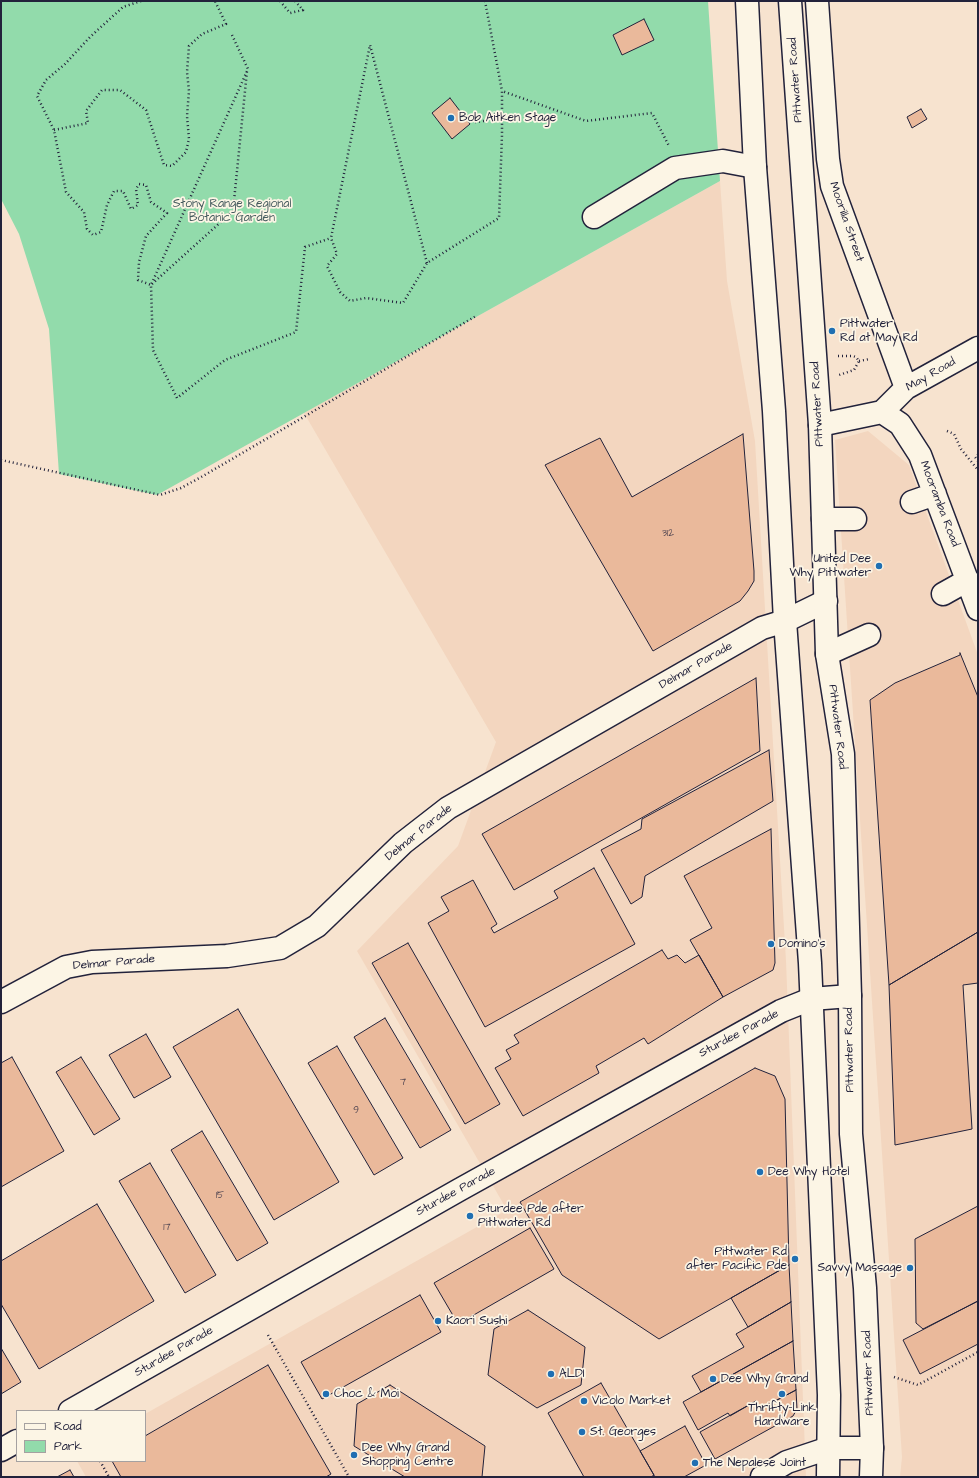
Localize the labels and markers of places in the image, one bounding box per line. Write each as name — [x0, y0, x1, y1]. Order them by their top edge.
place label: Bob Aitken Stage — [459, 111, 556, 125]
marker: Bob Aitken Stage — [446, 113, 456, 123]
place label: Pittwater Rd at May Rd — [840, 317, 917, 345]
marker: Pittwater Rd at May Rd — [827, 326, 837, 336]
place label: United Dee Why Pittwater — [789, 552, 871, 580]
marker: United Dee Why Pittwater — [874, 561, 884, 571]
place label: Domino's — [779, 937, 825, 951]
marker: Domino's — [766, 939, 776, 949]
place label: Dee Why Hotel — [768, 1165, 849, 1179]
marker: Dee Why Hotel — [755, 1167, 765, 1177]
place label: Sturdee Pde after Pittwater Rd — [478, 1202, 584, 1230]
marker: Sturdee Pde after Pittwater Rd — [465, 1211, 475, 1221]
place label: Pittwater Rd after Pacific Pde — [686, 1245, 787, 1273]
marker: Pittwater Rd after Pacific Pde — [790, 1254, 800, 1264]
place label: Savvy Massage — [817, 1261, 902, 1275]
marker: Savvy Massage — [905, 1263, 915, 1273]
place label: Kaori Sushi — [446, 1314, 507, 1328]
marker: Kaori Sushi — [433, 1316, 443, 1326]
place label: ALDI — [559, 1367, 585, 1381]
marker: ALDI — [546, 1369, 556, 1379]
place label: Dee Why Grand — [721, 1372, 808, 1386]
marker: Dee Why Grand — [708, 1374, 718, 1384]
place label: Choc & Moi — [334, 1387, 399, 1401]
marker: Choc & Moi — [321, 1389, 331, 1399]
marker: Thrifty-Link Hardware — [777, 1389, 787, 1399]
place label: Vicolo Market — [592, 1394, 670, 1408]
marker: Vicolo Market — [579, 1396, 589, 1406]
place label: Thrifty-Link Hardware — [748, 1401, 816, 1429]
place label: St. Georges — [590, 1425, 656, 1439]
marker: St. Georges — [577, 1427, 587, 1437]
place label: Dee Why Grand Shopping Centre — [362, 1441, 454, 1469]
marker: Dee Why Grand Shopping Centre — [349, 1450, 359, 1460]
place label: The Nepalese Joint — [703, 1456, 806, 1470]
marker: The Nepalese Joint — [690, 1458, 700, 1468]

